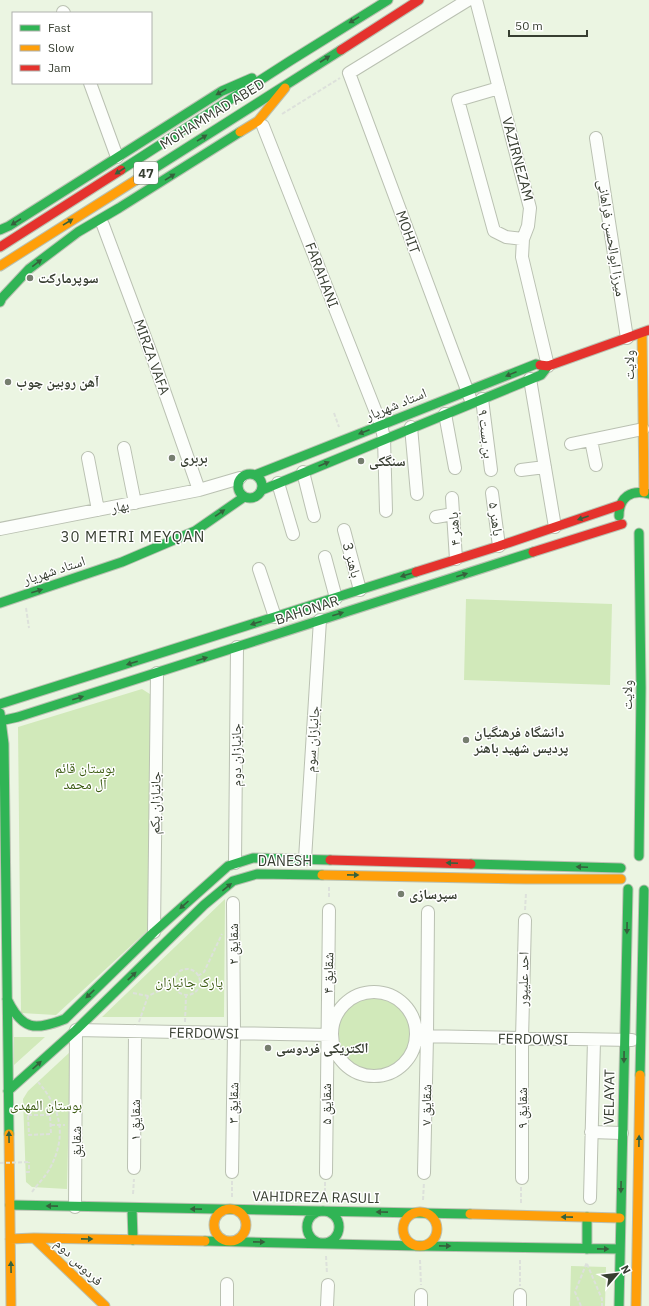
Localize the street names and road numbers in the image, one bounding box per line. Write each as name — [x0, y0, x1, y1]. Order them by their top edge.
street label: MOHAMMAD ABED — [156, 75, 268, 153]
street label: VAZIRNEZAM — [498, 115, 538, 203]
road number: 47 — [134, 162, 158, 184]
street label: میرزا ابوالحسن فراهانی — [594, 178, 630, 298]
street label: MOHIT — [392, 208, 424, 256]
street label: FARAHANI — [301, 240, 343, 310]
street label: MIRZA VAFA — [130, 317, 174, 397]
street label: ولایت — [620, 350, 638, 380]
street label: استاد شهریار — [362, 384, 429, 425]
street label: بن بست ۹ — [474, 408, 498, 460]
street label: بهار — [108, 495, 131, 517]
street label: باهنر ۵ — [485, 501, 507, 537]
street label: باهنر ۴ — [444, 511, 464, 547]
street label: باهنر 3 — [339, 540, 365, 580]
street label: استاد شهریار — [20, 552, 87, 589]
street label: BAHONAR — [273, 591, 341, 629]
street label: ولایت — [618, 680, 636, 710]
street label: جانبازان سوم — [301, 705, 324, 773]
street label: جانبازان دوم — [227, 723, 246, 787]
street label: جانبازان یکم — [145, 771, 166, 835]
street label: DANESH — [258, 852, 312, 870]
street label: شقایق ۲ — [224, 923, 243, 965]
street label: احد علیپور — [514, 951, 533, 1008]
street label: شقایق ۴ — [319, 952, 338, 994]
street label: FERDOWSI — [169, 1023, 239, 1043]
street label: FERDOWSI — [498, 1029, 568, 1049]
street label: VELAYAT — [600, 1069, 618, 1125]
street label: شقایق ۳ — [224, 1082, 243, 1124]
street label: شقایق ۵ — [317, 1083, 336, 1125]
street label: شقایق ۷ — [417, 1084, 436, 1126]
street label: شقایق ۹ — [513, 1087, 532, 1129]
street label: شقایق ۱ — [126, 1099, 145, 1141]
street label: شقایق — [67, 1126, 86, 1158]
street label: VAHIDREZA RASULI — [252, 1187, 380, 1207]
street label: فردوس دوم — [50, 1234, 107, 1290]

